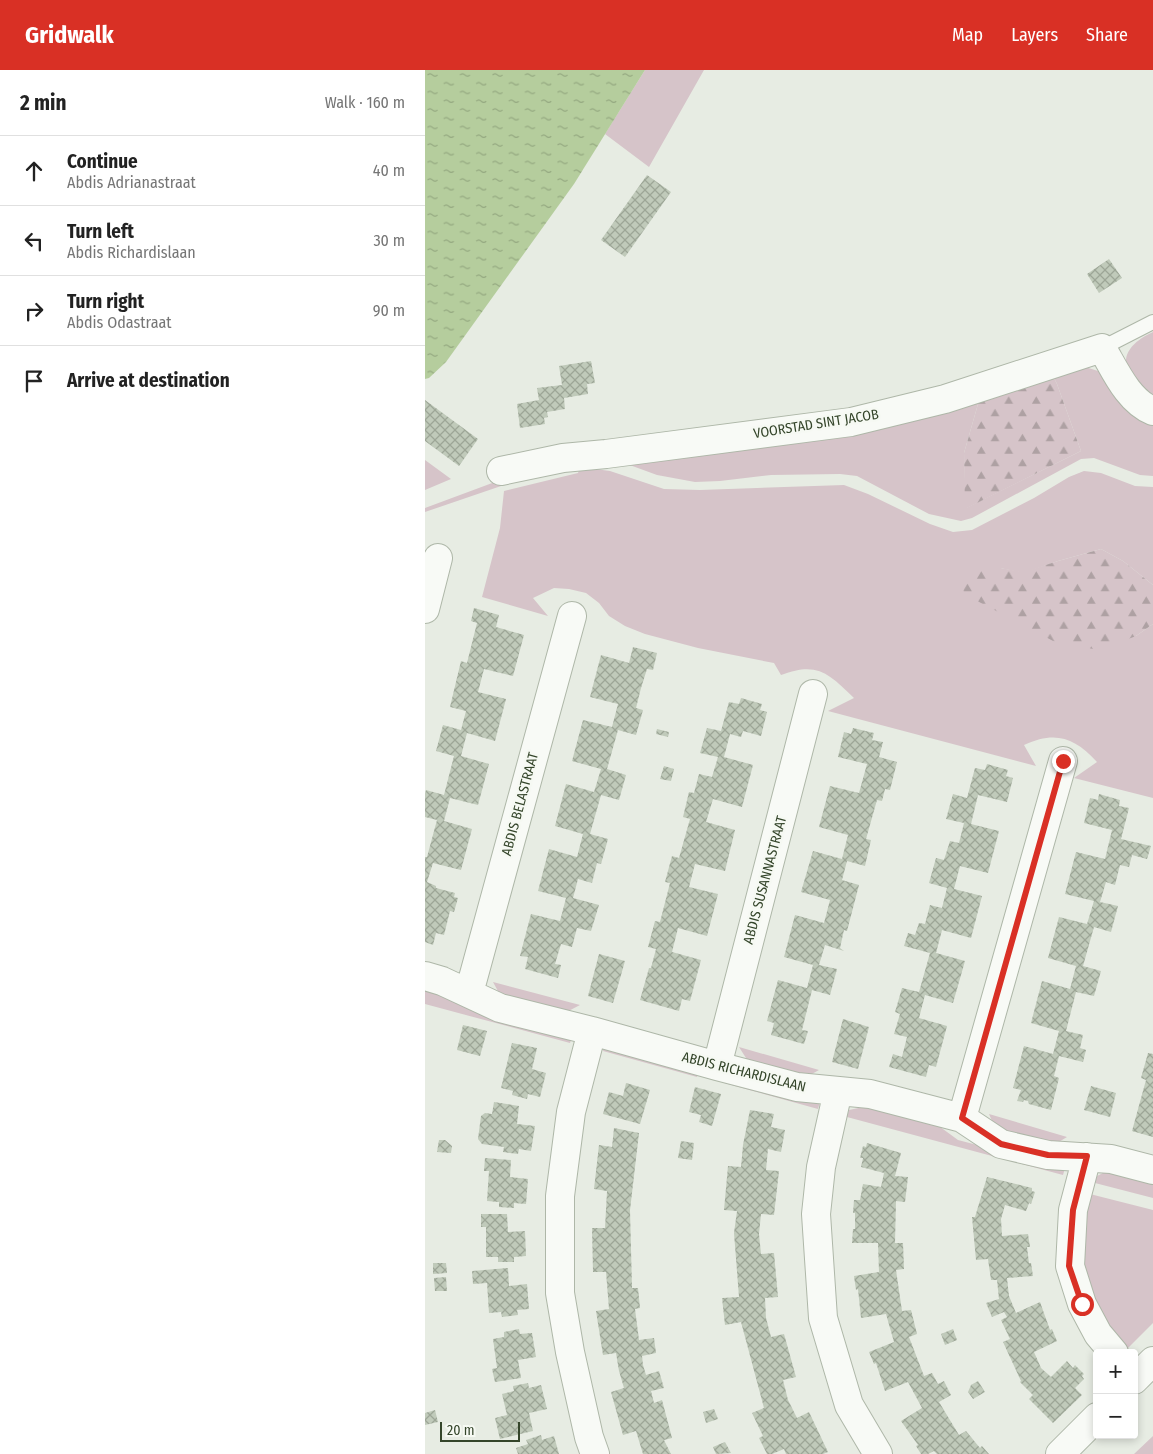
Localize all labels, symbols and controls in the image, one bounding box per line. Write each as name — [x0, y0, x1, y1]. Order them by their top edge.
text: Gridwalk — [25, 21, 114, 49]
text: Map — [952, 24, 983, 46]
text: Layers — [1011, 24, 1058, 46]
text: Share — [1086, 24, 1128, 46]
text: 2 min — [20, 90, 67, 116]
text: Walk · 160 m — [325, 93, 405, 112]
text: Continue — [67, 150, 138, 173]
icon: ahead — [20, 157, 48, 185]
text: 40 m — [373, 161, 405, 180]
text: Abdis Adrianastraat — [67, 173, 196, 192]
text: Turn left — [67, 220, 134, 243]
icon: left — [20, 227, 48, 255]
text: 30 m — [373, 231, 405, 250]
text: Abdis Richardislaan — [67, 243, 196, 262]
text: Turn right — [67, 290, 144, 313]
icon: right — [20, 297, 48, 325]
text: 90 m — [373, 301, 405, 320]
text: Abdis Odastraat — [67, 313, 171, 332]
icon: arrive — [20, 367, 48, 395]
text: Arrive at destination — [67, 369, 230, 392]
street label: VOORSTAD SINT JACOB — [752, 406, 880, 442]
street label: ABDIS BELASTRAAT — [498, 750, 542, 857]
route end — [1052, 750, 1075, 773]
street label: ABDIS SUSANNASTRAAT — [740, 814, 790, 946]
street label: ABDIS RICHARDISLAAN — [680, 1048, 808, 1096]
route start — [1071, 1293, 1094, 1316]
map controls — [1093, 1349, 1138, 1439]
button: + — [1093, 1349, 1138, 1394]
button: − — [1093, 1394, 1138, 1439]
scale bar — [440, 1419, 520, 1442]
text: 20 m — [447, 1422, 475, 1439]

